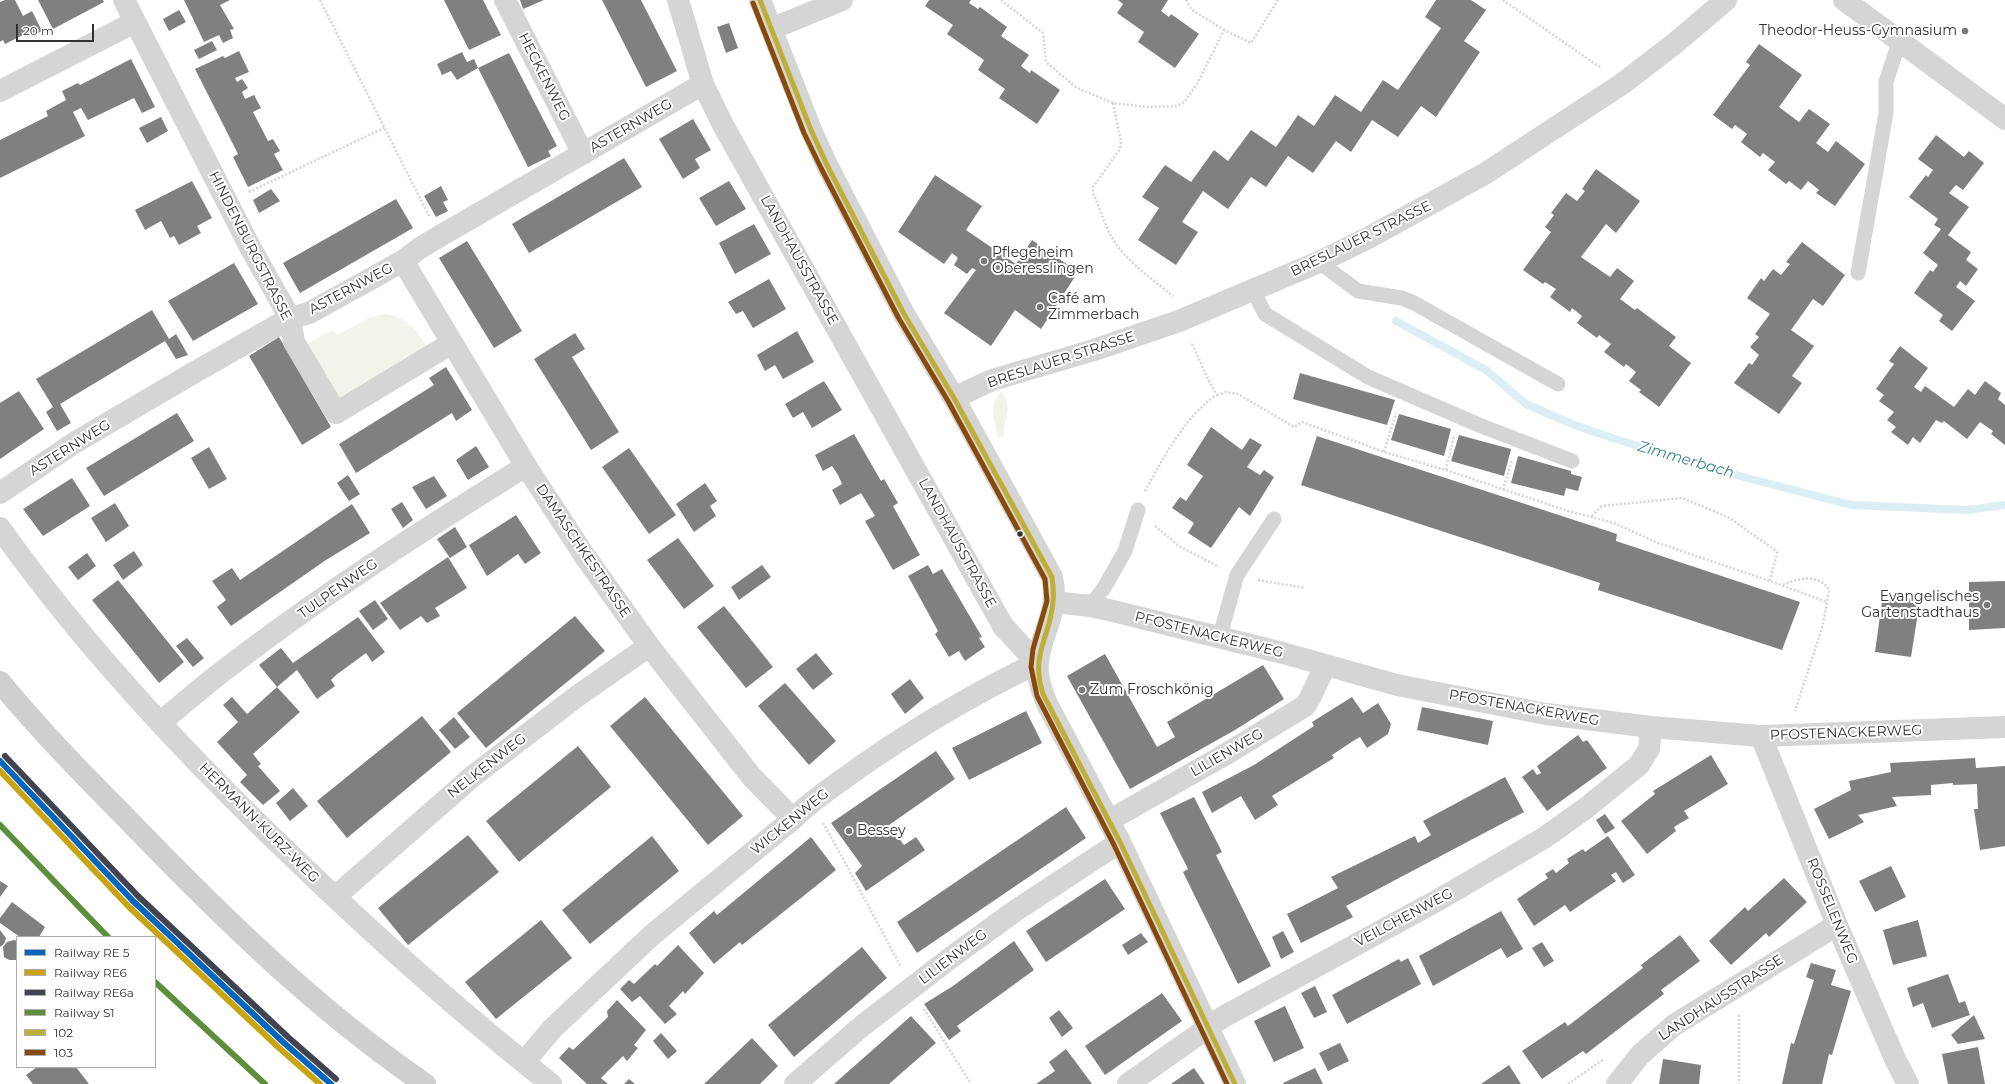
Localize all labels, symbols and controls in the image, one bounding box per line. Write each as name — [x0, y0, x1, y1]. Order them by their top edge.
scale bar — [18, 16, 96, 42]
text: 20 m — [23, 23, 54, 38]
place label: Theodor-Heuss-Gymnasium — [1759, 23, 1957, 39]
marker: Theodor-Heuss-Gymnasium — [1960, 26, 1970, 36]
street label: HECKENWEG — [515, 30, 573, 124]
street label: ASTERNWEG — [587, 96, 675, 156]
street label: HINDENBURGSTRASSE — [205, 169, 295, 323]
street label: LANDHAUSSTRASSE — [756, 192, 842, 328]
street label: BRESLAUER STRASSE — [1288, 198, 1434, 280]
place label: Pflegeheim Oberesslingen — [992, 245, 1094, 278]
marker: Pflegeheim Oberesslingen — [979, 256, 989, 266]
street label: ASTERNWEG — [306, 260, 396, 318]
place label: Café am Zimmerbach — [1048, 291, 1139, 324]
marker: Café am Zimmerbach — [1035, 302, 1045, 312]
street label: BRESLAUER STRASSE — [985, 328, 1137, 392]
street label: ASTERNWEG — [26, 416, 114, 480]
water label: Zimmerbach — [1636, 438, 1736, 482]
street label: LANDHAUSSTRASSE — [914, 475, 1000, 611]
street label: DAMASCHKESTRASSE — [532, 481, 634, 621]
unlabelled marker — [1015, 529, 1025, 539]
street label: TULPENWEG — [295, 555, 381, 623]
place label: Evangelisches Gartenstadthaus — [1861, 589, 1979, 622]
marker: Evangelisches Gartenstadthaus — [1982, 600, 1992, 610]
street label: PFOSTENACKERWEG — [1133, 608, 1285, 662]
place label: Zum Froschkönig — [1090, 682, 1214, 698]
marker: Zum Froschkönig — [1077, 685, 1087, 695]
street label: PFOSTENACKERWEG — [1447, 686, 1601, 730]
street label: PFOSTENACKERWEG — [1770, 722, 1922, 744]
street label: LILIENWEG — [1188, 725, 1266, 781]
street label: NELKENWEG — [444, 730, 530, 802]
street label: HERMANN-KURZ-WEG — [195, 759, 323, 887]
street label: WICKENWEG — [748, 785, 832, 859]
place label: Bessey — [857, 823, 906, 839]
marker: Bessey — [844, 826, 854, 836]
street label: ROSSELENWEG — [1803, 856, 1861, 966]
street label: VEILCHENWEG — [1352, 885, 1456, 951]
street label: LILIENWEG — [916, 926, 990, 988]
legend — [16, 936, 156, 1068]
text: Railway RE 5 — [54, 945, 130, 960]
street label: LANDHAUSSTRASSE — [1655, 951, 1787, 1045]
text: Railway RE6 — [54, 965, 127, 980]
text: Railway RE6a — [54, 985, 134, 1000]
text: Railway S1 — [54, 1005, 115, 1020]
text: 102 — [54, 1025, 73, 1040]
text: 103 — [54, 1045, 73, 1060]

